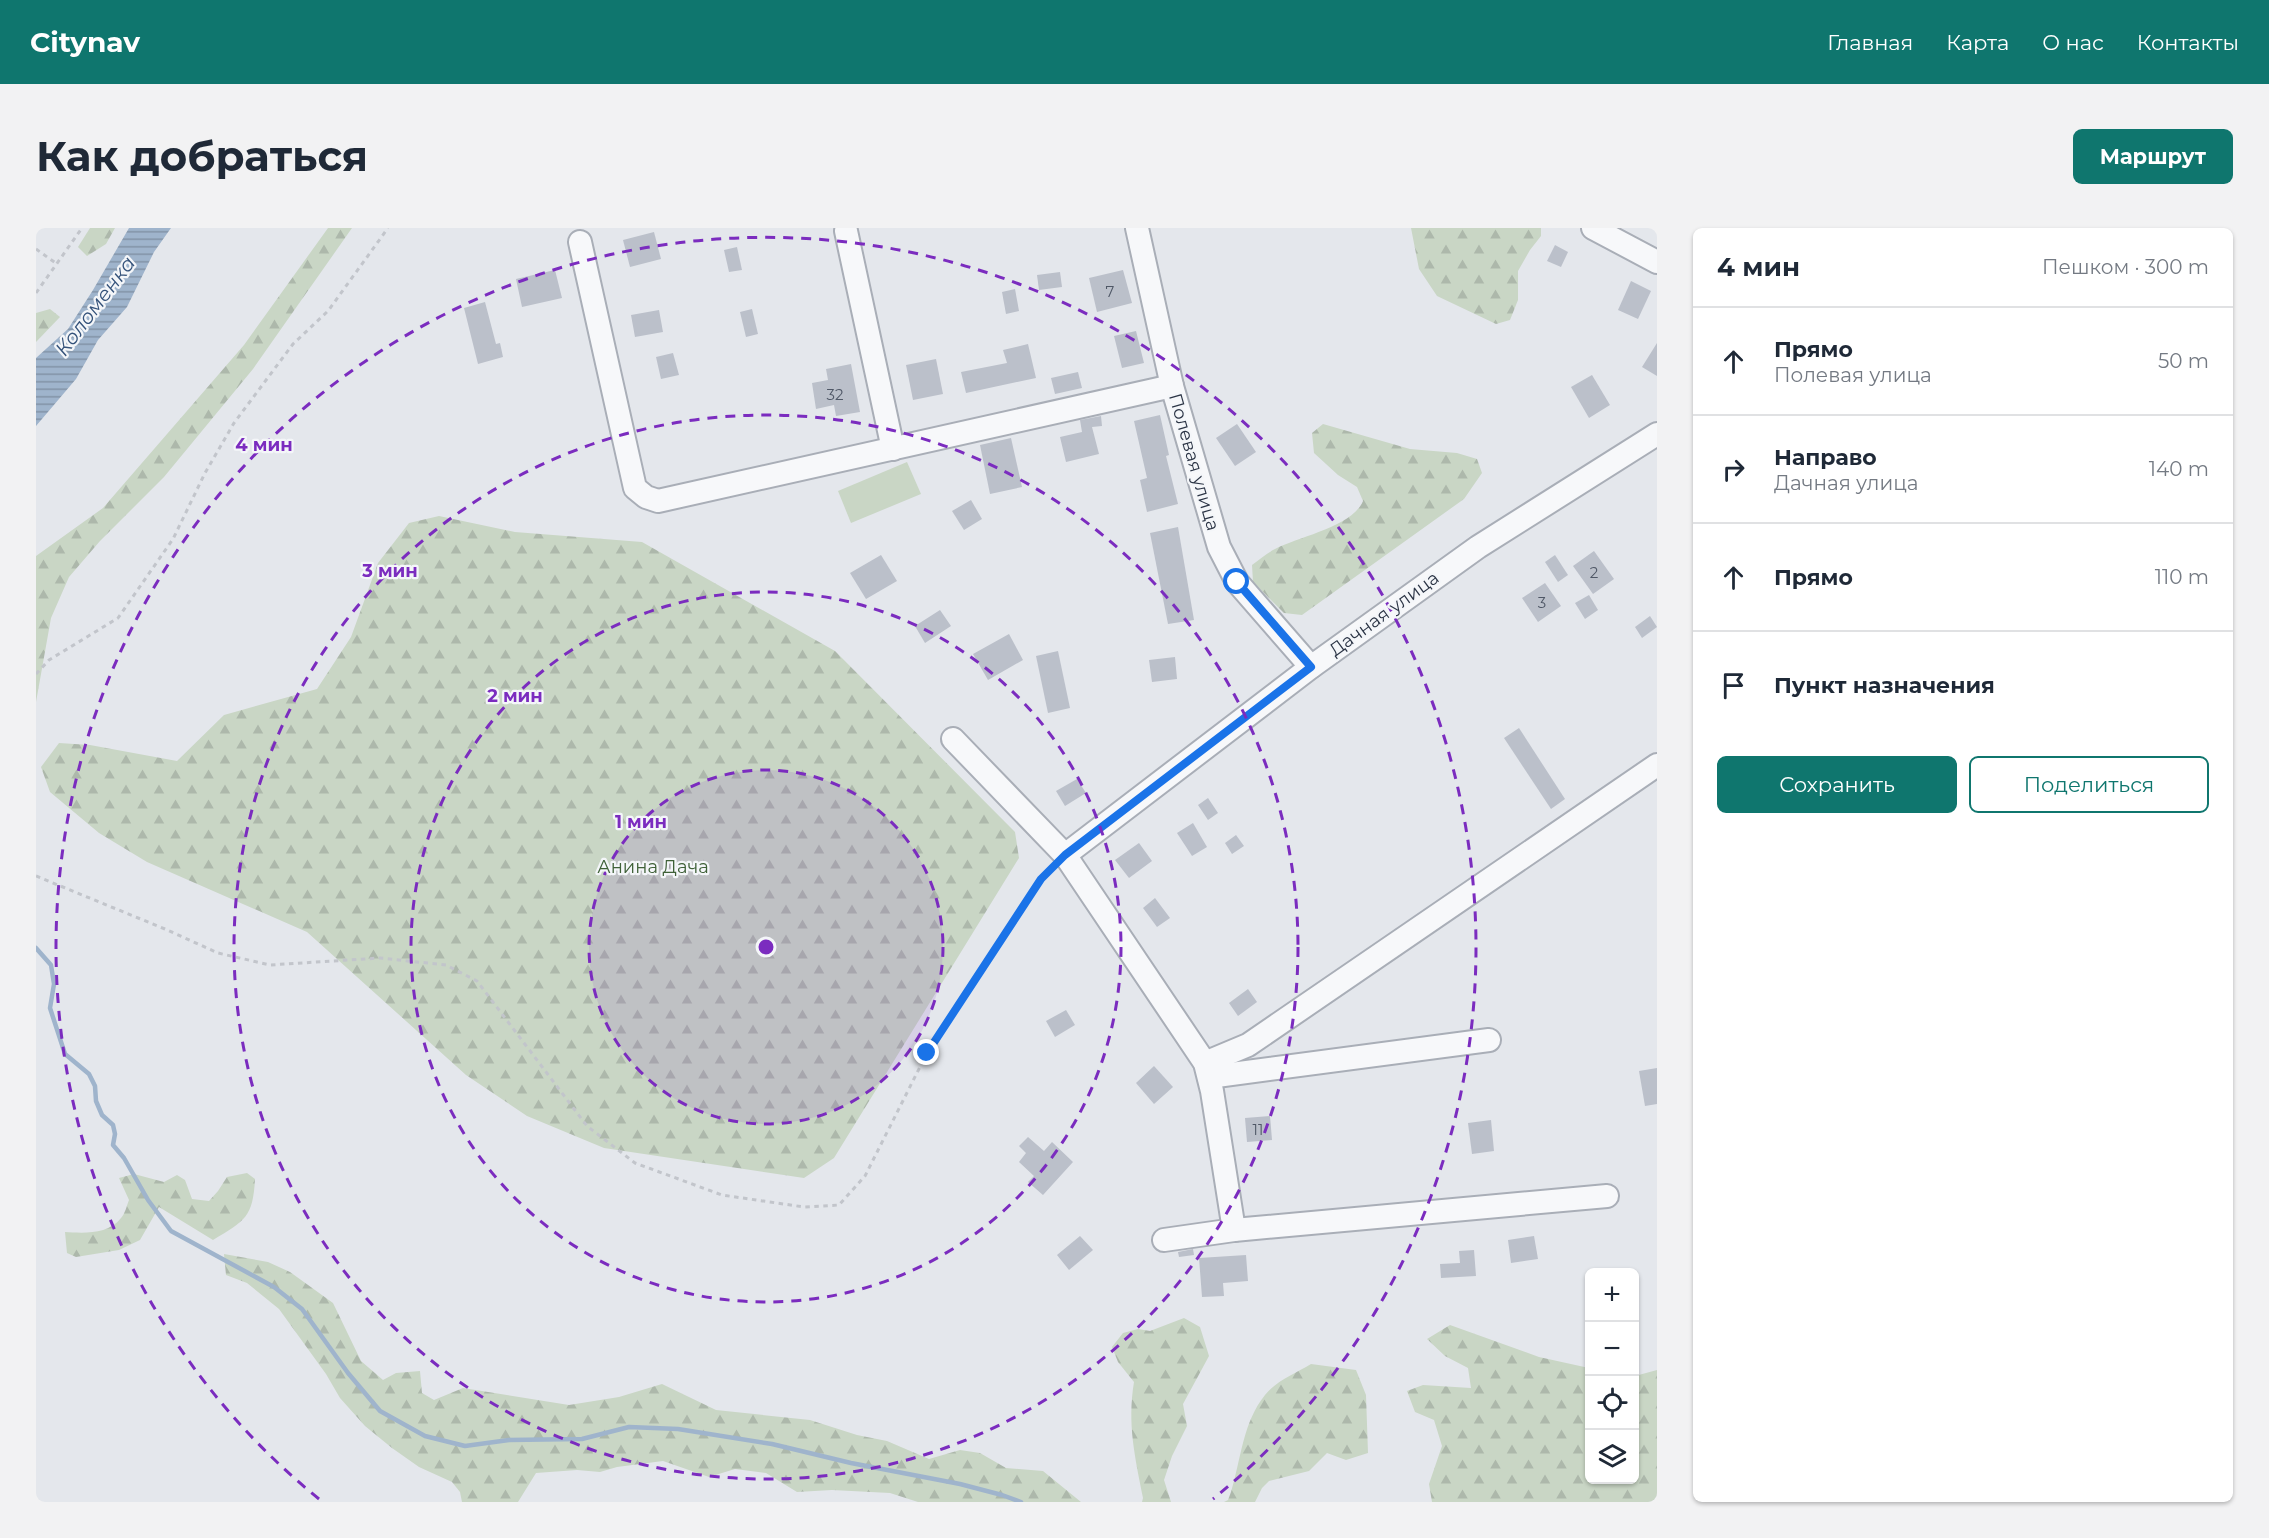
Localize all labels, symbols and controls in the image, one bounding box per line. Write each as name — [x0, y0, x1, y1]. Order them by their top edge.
text: Citynav — [30, 25, 140, 59]
text: Главная — [1827, 30, 1913, 55]
text: Карта — [1946, 30, 2009, 55]
text: О нас — [2042, 30, 2104, 55]
text: Контакты — [2137, 30, 2239, 55]
button: Маршрут — [2073, 129, 2233, 184]
text: Как добраться — [36, 130, 368, 182]
water label: Коломенка — [50, 251, 140, 361]
text: 4 мин — [1717, 251, 1800, 283]
text: Пешком · 300 m — [2042, 255, 2209, 279]
house number: 7 — [1106, 282, 1115, 301]
text: Прямо — [1774, 336, 1853, 363]
icon: ahead — [1717, 345, 1750, 378]
text: 50 m — [2158, 349, 2209, 373]
text: Полевая улица — [1774, 363, 1932, 387]
house number: 32 — [827, 385, 843, 404]
street label: Полевая улица — [1164, 391, 1224, 533]
text: 4 мин — [235, 434, 293, 456]
text: Направо — [1774, 444, 1877, 471]
icon: right — [1717, 453, 1750, 486]
text: 140 m — [2149, 457, 2209, 481]
text: Дачная улица — [1774, 471, 1918, 495]
text: 3 мин — [361, 560, 418, 582]
icon: ahead — [1717, 561, 1750, 594]
house number: 2 — [1590, 563, 1598, 582]
text: Прямо — [1774, 564, 1853, 591]
text: 110 m — [2155, 565, 2209, 589]
street label: Дачная улица — [1325, 567, 1443, 661]
route start — [1223, 568, 1249, 594]
house number: 3 — [1538, 593, 1546, 612]
icon: arrive — [1717, 669, 1750, 702]
text: Пункт назначения — [1774, 672, 1995, 699]
text: 2 мин — [487, 685, 543, 707]
button: Сохранить — [1717, 756, 1957, 813]
button: Поделиться — [1969, 756, 2209, 813]
text: 1 мин — [615, 811, 667, 833]
park label: Анина Дача — [597, 856, 709, 878]
centre of rings — [756, 937, 776, 957]
route end — [913, 1039, 939, 1065]
house number: 11 — [1253, 1120, 1263, 1139]
map controls — [1585, 1268, 1639, 1484]
button: + — [1585, 1268, 1639, 1322]
button: − — [1585, 1322, 1639, 1376]
button: locate — [1585, 1376, 1639, 1430]
button: layers — [1585, 1430, 1639, 1484]

